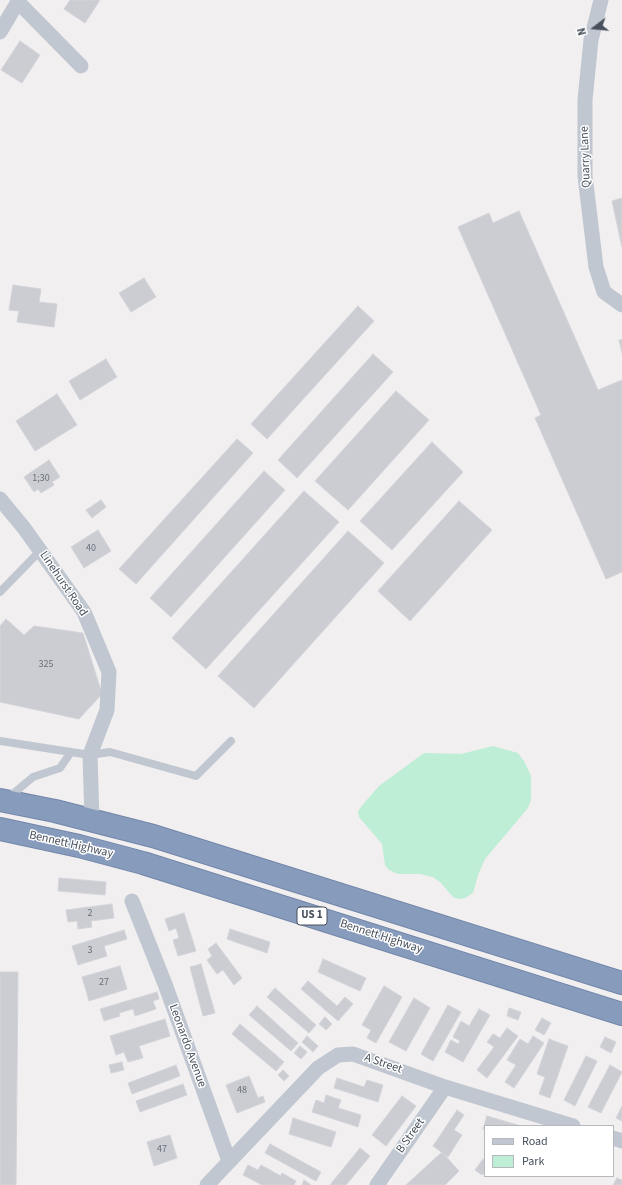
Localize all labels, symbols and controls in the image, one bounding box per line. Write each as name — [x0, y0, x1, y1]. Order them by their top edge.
north arrow — [574, 8, 614, 48]
text: N — [574, 26, 590, 37]
street label: Quarry Lane — [578, 126, 594, 188]
house number: 1;30 — [32, 473, 50, 485]
house number: 40 — [86, 543, 96, 555]
street label: Linehurst Road — [36, 549, 90, 619]
house number: 325 — [39, 659, 53, 671]
street label: Bennett Highway — [28, 828, 114, 862]
road number: US 1 — [297, 907, 327, 925]
house number: 2 — [88, 908, 92, 920]
street label: Bennett Highway — [338, 917, 424, 957]
house number: 3 — [88, 945, 92, 957]
house number: 27 — [99, 977, 109, 989]
street label: Leonardo Avenue — [165, 1002, 209, 1090]
street label: A Street — [362, 1051, 404, 1077]
house number: 48 — [237, 1085, 247, 1097]
street label: B Street — [394, 1116, 428, 1156]
legend — [484, 1125, 614, 1177]
text: Road — [522, 1133, 548, 1150]
house number: 47 — [157, 1144, 167, 1156]
text: Park — [522, 1153, 544, 1170]

